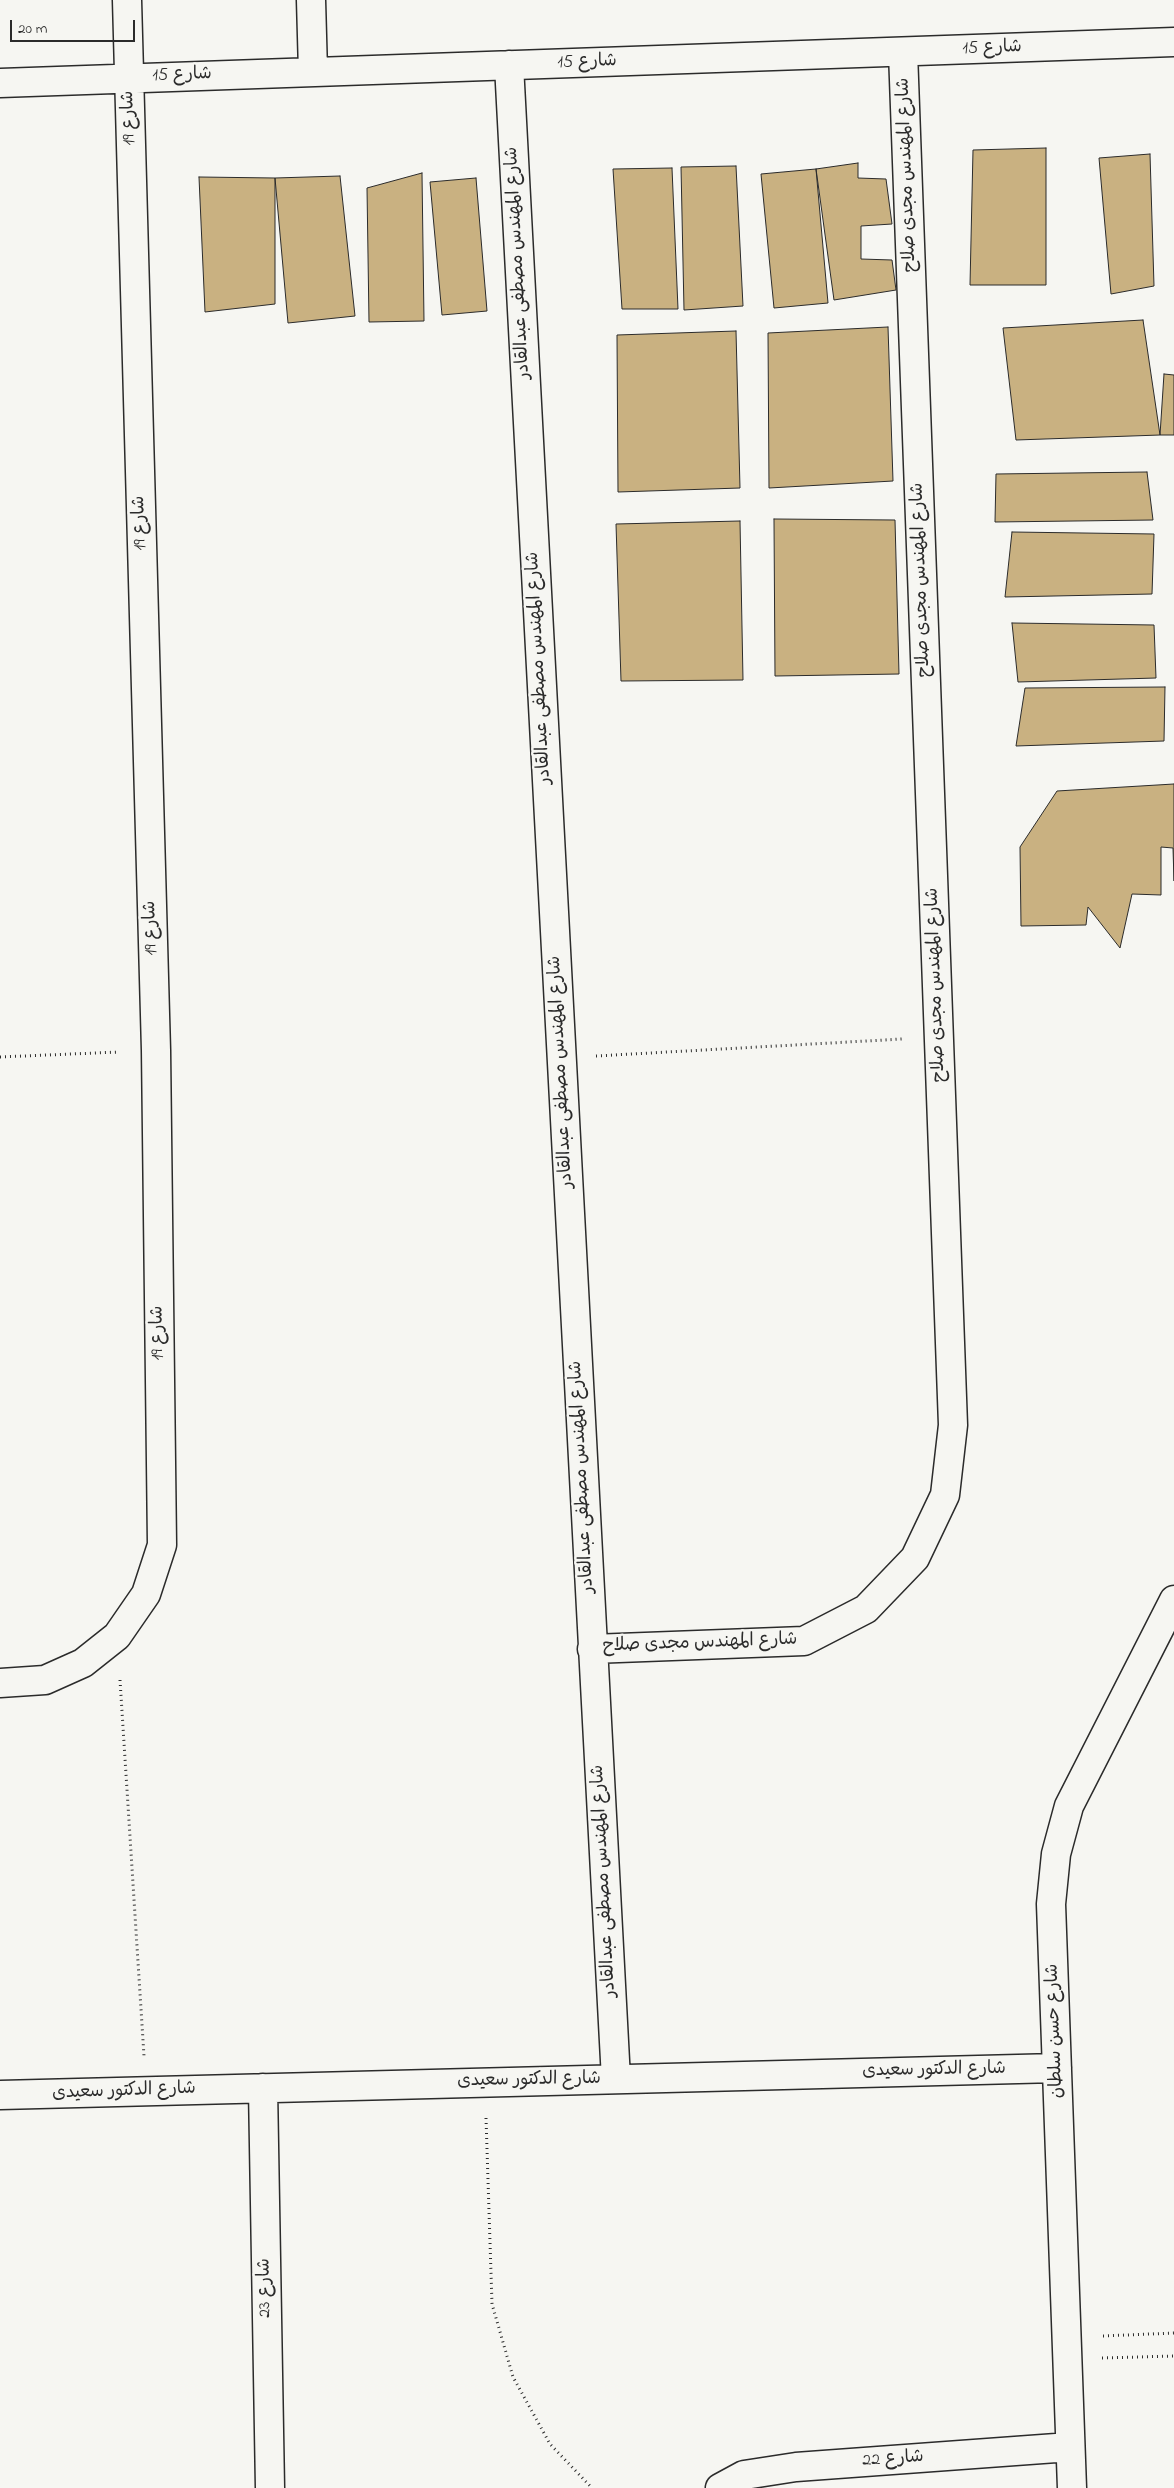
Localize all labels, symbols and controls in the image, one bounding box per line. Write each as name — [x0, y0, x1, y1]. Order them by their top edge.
scale bar — [12, 10, 138, 42]
text: 20 m — [18, 18, 47, 40]
street label: شارع 15 — [962, 37, 1022, 61]
street label: شارع 15 — [557, 51, 617, 75]
street label: شارع 15 — [152, 64, 212, 88]
street label: شارع المهندس مجدى صلاح — [894, 77, 922, 273]
street label: شارع 19 — [118, 90, 142, 146]
street label: شارع المهندس مصطفى عبدالقادر — [502, 146, 536, 380]
street label: شارع المهندس مجدى صلاح — [908, 482, 936, 678]
street label: شارع 19 — [129, 495, 153, 551]
street label: شارع المهندس مصطفى عبدالقادر — [523, 551, 557, 785]
street label: شارع المهندس مجدى صلاح — [923, 887, 951, 1083]
street label: شارع 19 — [140, 900, 164, 956]
street label: شارع المهندس مصطفى عبدالقادر — [545, 955, 579, 1189]
street label: شارع 19 — [148, 1306, 170, 1360]
street label: شارع المهندس مصطفى عبدالقادر — [566, 1360, 600, 1594]
street label: شارع المهندس مجدى صلاح — [602, 1630, 798, 1658]
street label: شارع المهندس مصطفى عبدالقادر — [588, 1764, 622, 1998]
street label: شارع حسن سلطان — [1043, 1963, 1069, 2099]
street label: شارع الدكتور سعيدى — [862, 2059, 1006, 2083]
street label: شارع الدكتور سعيدى — [457, 2069, 601, 2093]
street label: شارع الدكتور سعيدى — [52, 2079, 196, 2105]
street label: شارع 23 — [255, 2258, 277, 2318]
street label: شارع 22 — [862, 2447, 924, 2473]

